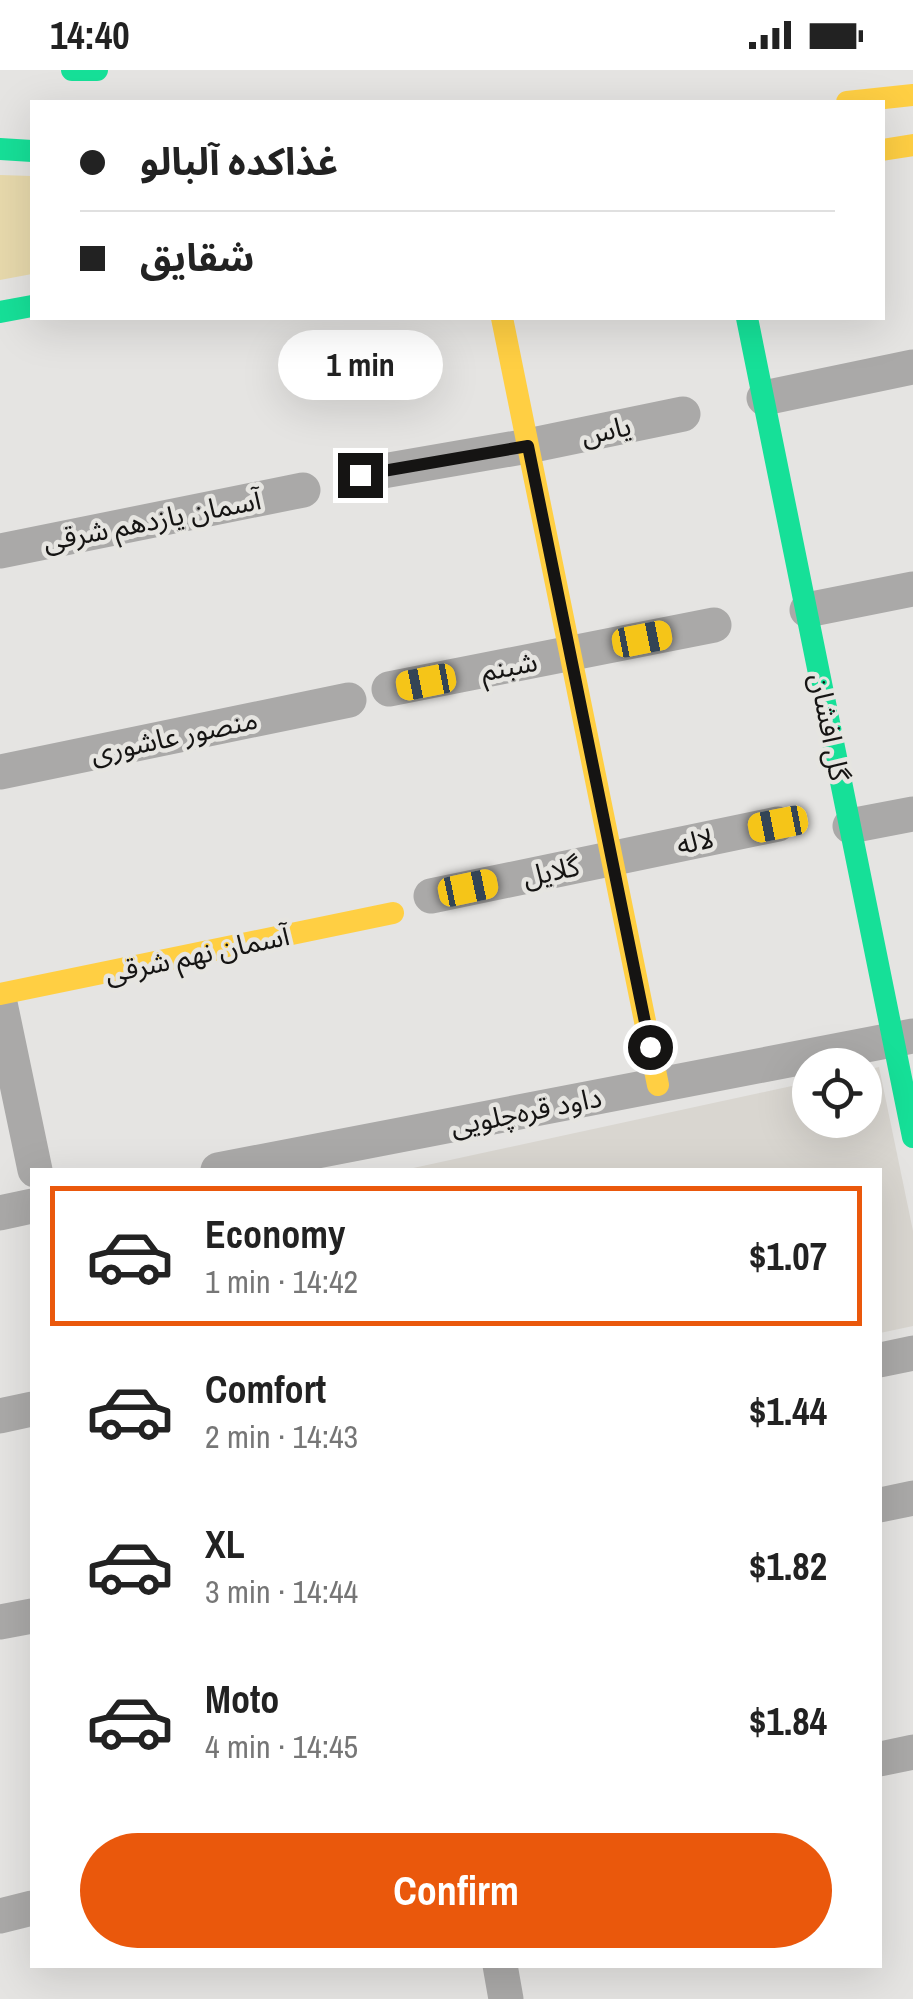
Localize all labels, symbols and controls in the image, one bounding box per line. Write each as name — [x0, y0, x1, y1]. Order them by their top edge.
text: 14:40 — [50, 10, 130, 61]
text: غذاکده آلبالو — [140, 136, 338, 187]
text: شقایق — [140, 232, 254, 283]
callout: 1 min — [278, 330, 442, 400]
text: 1 min — [326, 343, 395, 386]
street label: یاس — [577, 406, 635, 454]
route end — [338, 453, 383, 498]
street label: آسمان یازدهم شرقی — [40, 480, 267, 563]
car — [610, 619, 674, 659]
street label: شبنم — [477, 642, 541, 693]
car — [394, 662, 458, 702]
street label: گل افشان — [801, 670, 859, 784]
street label: منصور عاشوری — [87, 700, 261, 772]
car — [746, 804, 810, 844]
street label: لاله — [673, 819, 717, 863]
street label: گلایل — [519, 846, 583, 896]
car — [436, 867, 500, 909]
street label: آسمان نهم شرقی — [101, 916, 295, 995]
route start — [628, 1025, 673, 1070]
map controls — [792, 1048, 882, 1138]
button: locate — [792, 1048, 882, 1138]
street label: داود قره‌چلویی — [447, 1078, 605, 1144]
text: Economy — [205, 1209, 345, 1260]
icon: car — [85, 1211, 175, 1301]
text: $1.07 — [749, 1231, 827, 1282]
text: 1 min · 14:42 — [205, 1260, 358, 1303]
text: Comfort — [205, 1364, 326, 1415]
icon: car — [85, 1366, 175, 1456]
text: $1.44 — [749, 1386, 827, 1437]
text: 2 min · 14:43 — [205, 1415, 358, 1458]
text: XL — [205, 1519, 245, 1570]
icon: car — [85, 1521, 175, 1611]
text: $1.82 — [749, 1541, 827, 1592]
text: 3 min · 14:44 — [205, 1570, 358, 1613]
text: Moto — [205, 1674, 279, 1725]
icon: car — [85, 1676, 175, 1766]
text: $1.84 — [749, 1696, 827, 1747]
text: 4 min · 14:45 — [205, 1725, 358, 1768]
button: Confirm — [80, 1833, 832, 1948]

